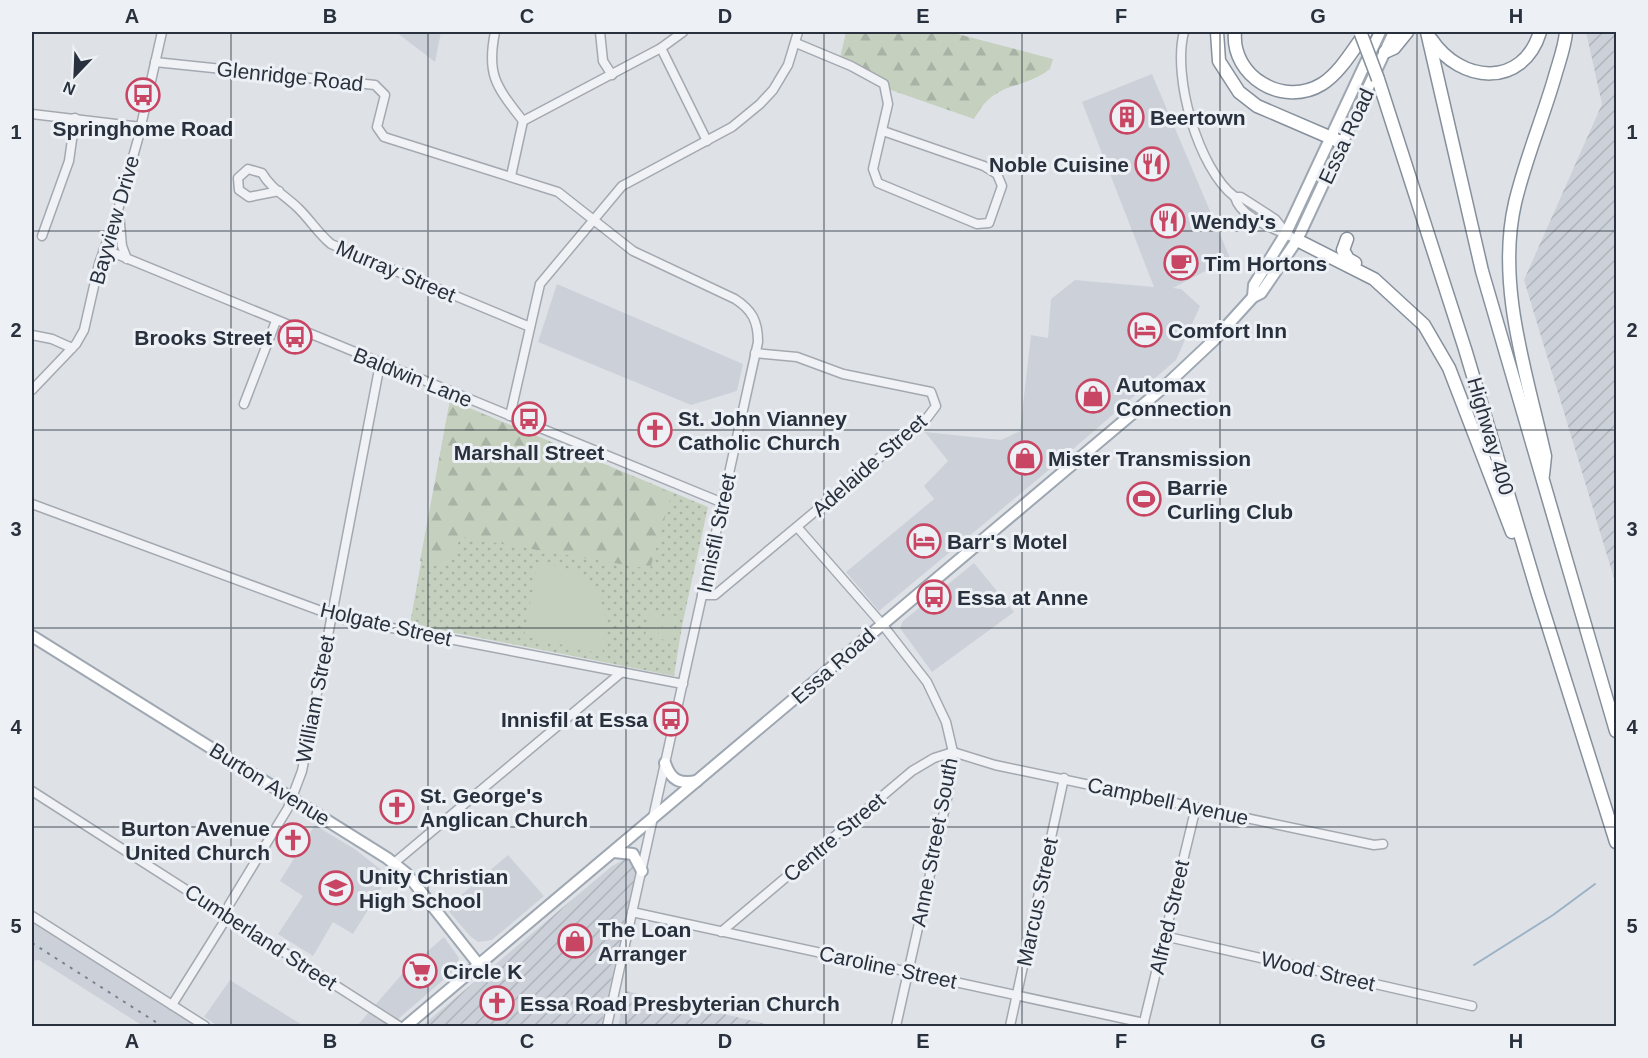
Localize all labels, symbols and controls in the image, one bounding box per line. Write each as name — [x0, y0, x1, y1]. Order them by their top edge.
text: A — [125, 5, 139, 27]
text: B — [323, 5, 337, 27]
text: C — [520, 5, 534, 27]
text: D — [718, 5, 732, 27]
text: E — [916, 5, 930, 27]
text: F — [1115, 5, 1127, 27]
text: G — [1310, 5, 1326, 27]
text: H — [1509, 5, 1523, 27]
north arrow — [45, 45, 105, 105]
street label: Glenridge Road — [216, 57, 364, 95]
bus stop icon: Springhome Road — [125, 77, 161, 113]
text: N — [61, 78, 78, 98]
street label: Essa Road — [1314, 85, 1378, 187]
building icon: Beertown — [1109, 99, 1145, 135]
place label: Beertown — [1150, 106, 1246, 129]
place label: Springhome Road — [53, 117, 233, 140]
text: 1 — [10, 121, 22, 143]
text: 1 — [1626, 121, 1638, 143]
restaurant icon: Noble Cuisine — [1134, 146, 1170, 182]
street label: Bayview Drive — [85, 153, 143, 287]
place label: Noble Cuisine — [989, 153, 1129, 176]
restaurant icon: Wendy's — [1150, 203, 1186, 239]
place label: Wendy's — [1191, 210, 1276, 233]
street label: Murray Street — [333, 236, 459, 307]
cafe icon: Tim Hortons — [1163, 245, 1199, 281]
place label: Tim Hortons — [1204, 252, 1327, 275]
hotel icon: Comfort Inn — [1127, 312, 1163, 348]
text: 2 — [10, 319, 22, 341]
bus stop icon: Brooks Street — [277, 319, 313, 355]
place label: Comfort Inn — [1168, 319, 1287, 342]
text: 2 — [1626, 319, 1638, 341]
place label: Brooks Street — [134, 326, 272, 349]
street label: Baldwin Lane — [350, 343, 476, 411]
place label: Automax Connection — [1116, 373, 1232, 420]
street label: Highway 400 — [1463, 374, 1519, 498]
shop icon: Automax Connection — [1075, 378, 1111, 414]
bus stop icon: Marshall Street — [511, 401, 547, 437]
place label: St. John Vianney Catholic Church — [678, 407, 847, 454]
street label: Adelaide Street — [807, 409, 931, 521]
church icon: St. John Vianney Catholic Church — [637, 412, 673, 448]
shop icon: Mister Transmission — [1007, 440, 1043, 476]
place label: Marshall Street — [454, 441, 604, 464]
place label: Mister Transmission — [1048, 447, 1251, 470]
street label: Innisfil Street — [692, 471, 740, 595]
place label: Barrie Curling Club — [1167, 476, 1293, 523]
sports icon: Barrie Curling Club — [1126, 481, 1162, 517]
text: 3 — [10, 518, 22, 540]
text: 3 — [1626, 518, 1638, 540]
hotel icon: Barr's Motel — [906, 523, 942, 559]
place label: Barr's Motel — [947, 530, 1068, 553]
bus stop icon: Essa at Anne — [916, 579, 952, 615]
place label: Essa at Anne — [957, 586, 1088, 609]
street label: Holgate Street — [318, 598, 454, 650]
street label: Essa Road — [787, 624, 879, 708]
street label: William Street — [291, 633, 339, 765]
bus stop icon: Innisfil at Essa — [653, 701, 689, 737]
place label: Innisfil at Essa — [501, 708, 648, 731]
text: 4 — [10, 716, 22, 738]
text: 4 — [1626, 716, 1638, 738]
street label: Burton Avenue — [206, 738, 334, 830]
street label: Anne Street South — [906, 756, 962, 928]
street label: Campbell Avenue — [1085, 773, 1251, 829]
place label: St. George's Anglican Church — [420, 784, 588, 831]
street label: Centre Street — [779, 788, 889, 886]
church icon: St. George's Anglican Church — [379, 789, 415, 825]
place label: Burton Avenue United Church — [121, 817, 270, 864]
church icon: Burton Avenue United Church — [275, 822, 311, 858]
street label: Marcus Street — [1012, 836, 1062, 968]
street label: Alfred Street — [1145, 857, 1193, 976]
place label: Unity Christian High School — [359, 865, 508, 912]
school or university icon: Unity Christian High School — [318, 870, 354, 906]
street label: Cumberland Street — [181, 879, 341, 995]
text: 5 — [10, 915, 22, 937]
text: 5 — [1626, 915, 1638, 937]
place label: The Loan Arranger — [598, 918, 691, 965]
shop icon: The Loan Arranger — [557, 923, 593, 959]
street label: Caroline Street — [817, 941, 959, 993]
street label: Wood Street — [1259, 947, 1377, 995]
supermarket icon: Circle K — [402, 953, 438, 989]
place label: Circle K — [443, 960, 522, 983]
church icon: Essa Road Presbyterian Church — [479, 985, 515, 1021]
place label: Essa Road Presbyterian Church — [520, 992, 840, 1015]
text: A — [125, 1030, 139, 1052]
text: B — [323, 1030, 337, 1052]
text: C — [520, 1030, 534, 1052]
text: D — [718, 1030, 732, 1052]
text: E — [916, 1030, 930, 1052]
text: F — [1115, 1030, 1127, 1052]
text: G — [1310, 1030, 1326, 1052]
text: H — [1509, 1030, 1523, 1052]

